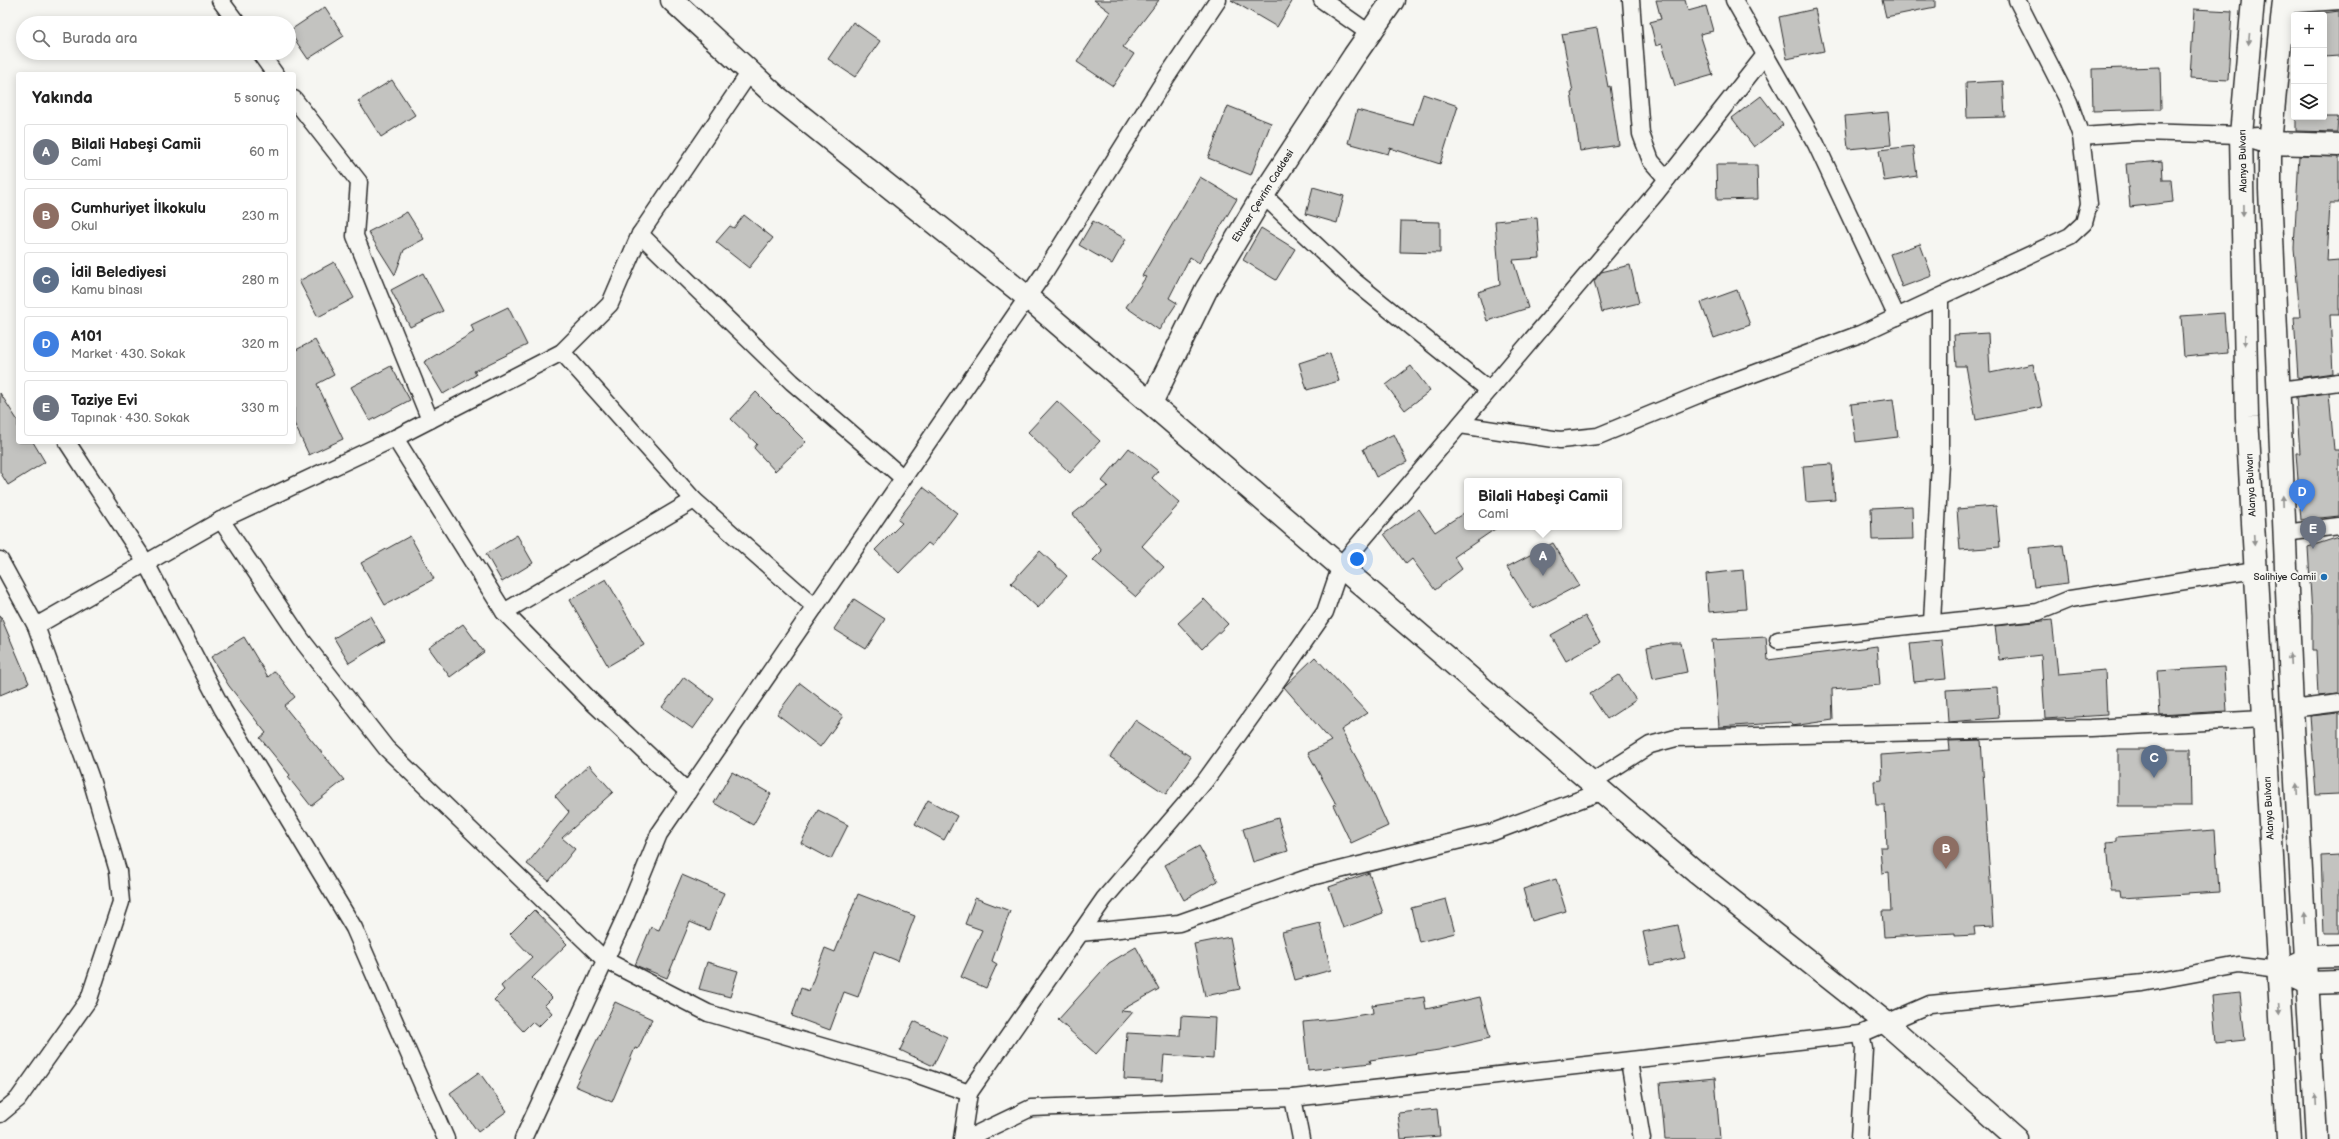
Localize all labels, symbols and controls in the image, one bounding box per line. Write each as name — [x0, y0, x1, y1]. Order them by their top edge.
map controls — [2291, 12, 2327, 120]
button: + — [2291, 12, 2327, 48]
search box — [16, 16, 296, 60]
icon: search — [30, 27, 52, 49]
text: Burada ara — [62, 29, 137, 48]
one-way arrow — [2246, 33, 2253, 45]
button: − — [2291, 48, 2327, 84]
button: layers — [2291, 84, 2327, 120]
text: Yakında — [32, 88, 93, 108]
text: 5 sonuç — [234, 90, 280, 106]
street label: Alanya Bulvarı — [2236, 129, 2250, 193]
text: Bilali Habeşi Camii — [71, 135, 201, 154]
text: A — [42, 144, 50, 160]
text: 60 m — [249, 144, 279, 160]
street label: Ebuzer Çevrim Caddesi — [1230, 148, 1296, 244]
text: Cami — [71, 154, 101, 170]
text: Cumhuriyet İlkokulu — [71, 199, 206, 218]
one-way arrow — [2240, 204, 2247, 216]
text: B — [41, 208, 51, 224]
text: 230 m — [242, 208, 279, 224]
text: Okul — [71, 218, 97, 234]
text: İdil Belediyesi — [71, 263, 166, 282]
text: C — [41, 272, 51, 288]
text: 280 m — [242, 272, 279, 288]
text: Kamu binası — [71, 282, 143, 298]
text: A101 — [71, 327, 102, 346]
one-way arrow — [2242, 334, 2249, 346]
text: D — [41, 336, 51, 352]
text: 320 m — [241, 336, 279, 352]
text: Market · 430. Sokak — [71, 346, 185, 362]
text: Taziye Evi — [71, 391, 137, 410]
text: E — [42, 400, 50, 416]
text: 330 m — [241, 400, 279, 416]
text: Tapınak · 430. Sokak — [71, 410, 189, 426]
street label: Alanya Bulvarı — [2243, 453, 2259, 517]
popup — [1464, 478, 1622, 530]
pin: D — [2289, 479, 2315, 512]
text: Bilali Habeşi Camii — [1478, 487, 1608, 506]
one-way arrow — [2280, 495, 2287, 507]
text: Cami — [1478, 506, 1508, 522]
pin: E — [2300, 516, 2326, 549]
one-way arrow — [2250, 534, 2257, 546]
pin: A — [1530, 543, 1556, 576]
your location — [1347, 549, 1367, 569]
place label: Salihiye Camii — [2253, 571, 2316, 583]
marker: Salihiye Camii — [2319, 572, 2329, 582]
one-way arrow — [2287, 652, 2293, 665]
pin: C — [2141, 745, 2167, 778]
street label: Alanya Bulvarı — [2261, 776, 2277, 840]
one-way arrow — [2293, 783, 2300, 795]
pin: B — [1933, 836, 1959, 869]
one-way arrow — [2300, 912, 2307, 924]
one-way arrow — [2277, 1003, 2283, 1016]
one-way arrow — [2311, 1093, 2317, 1106]

